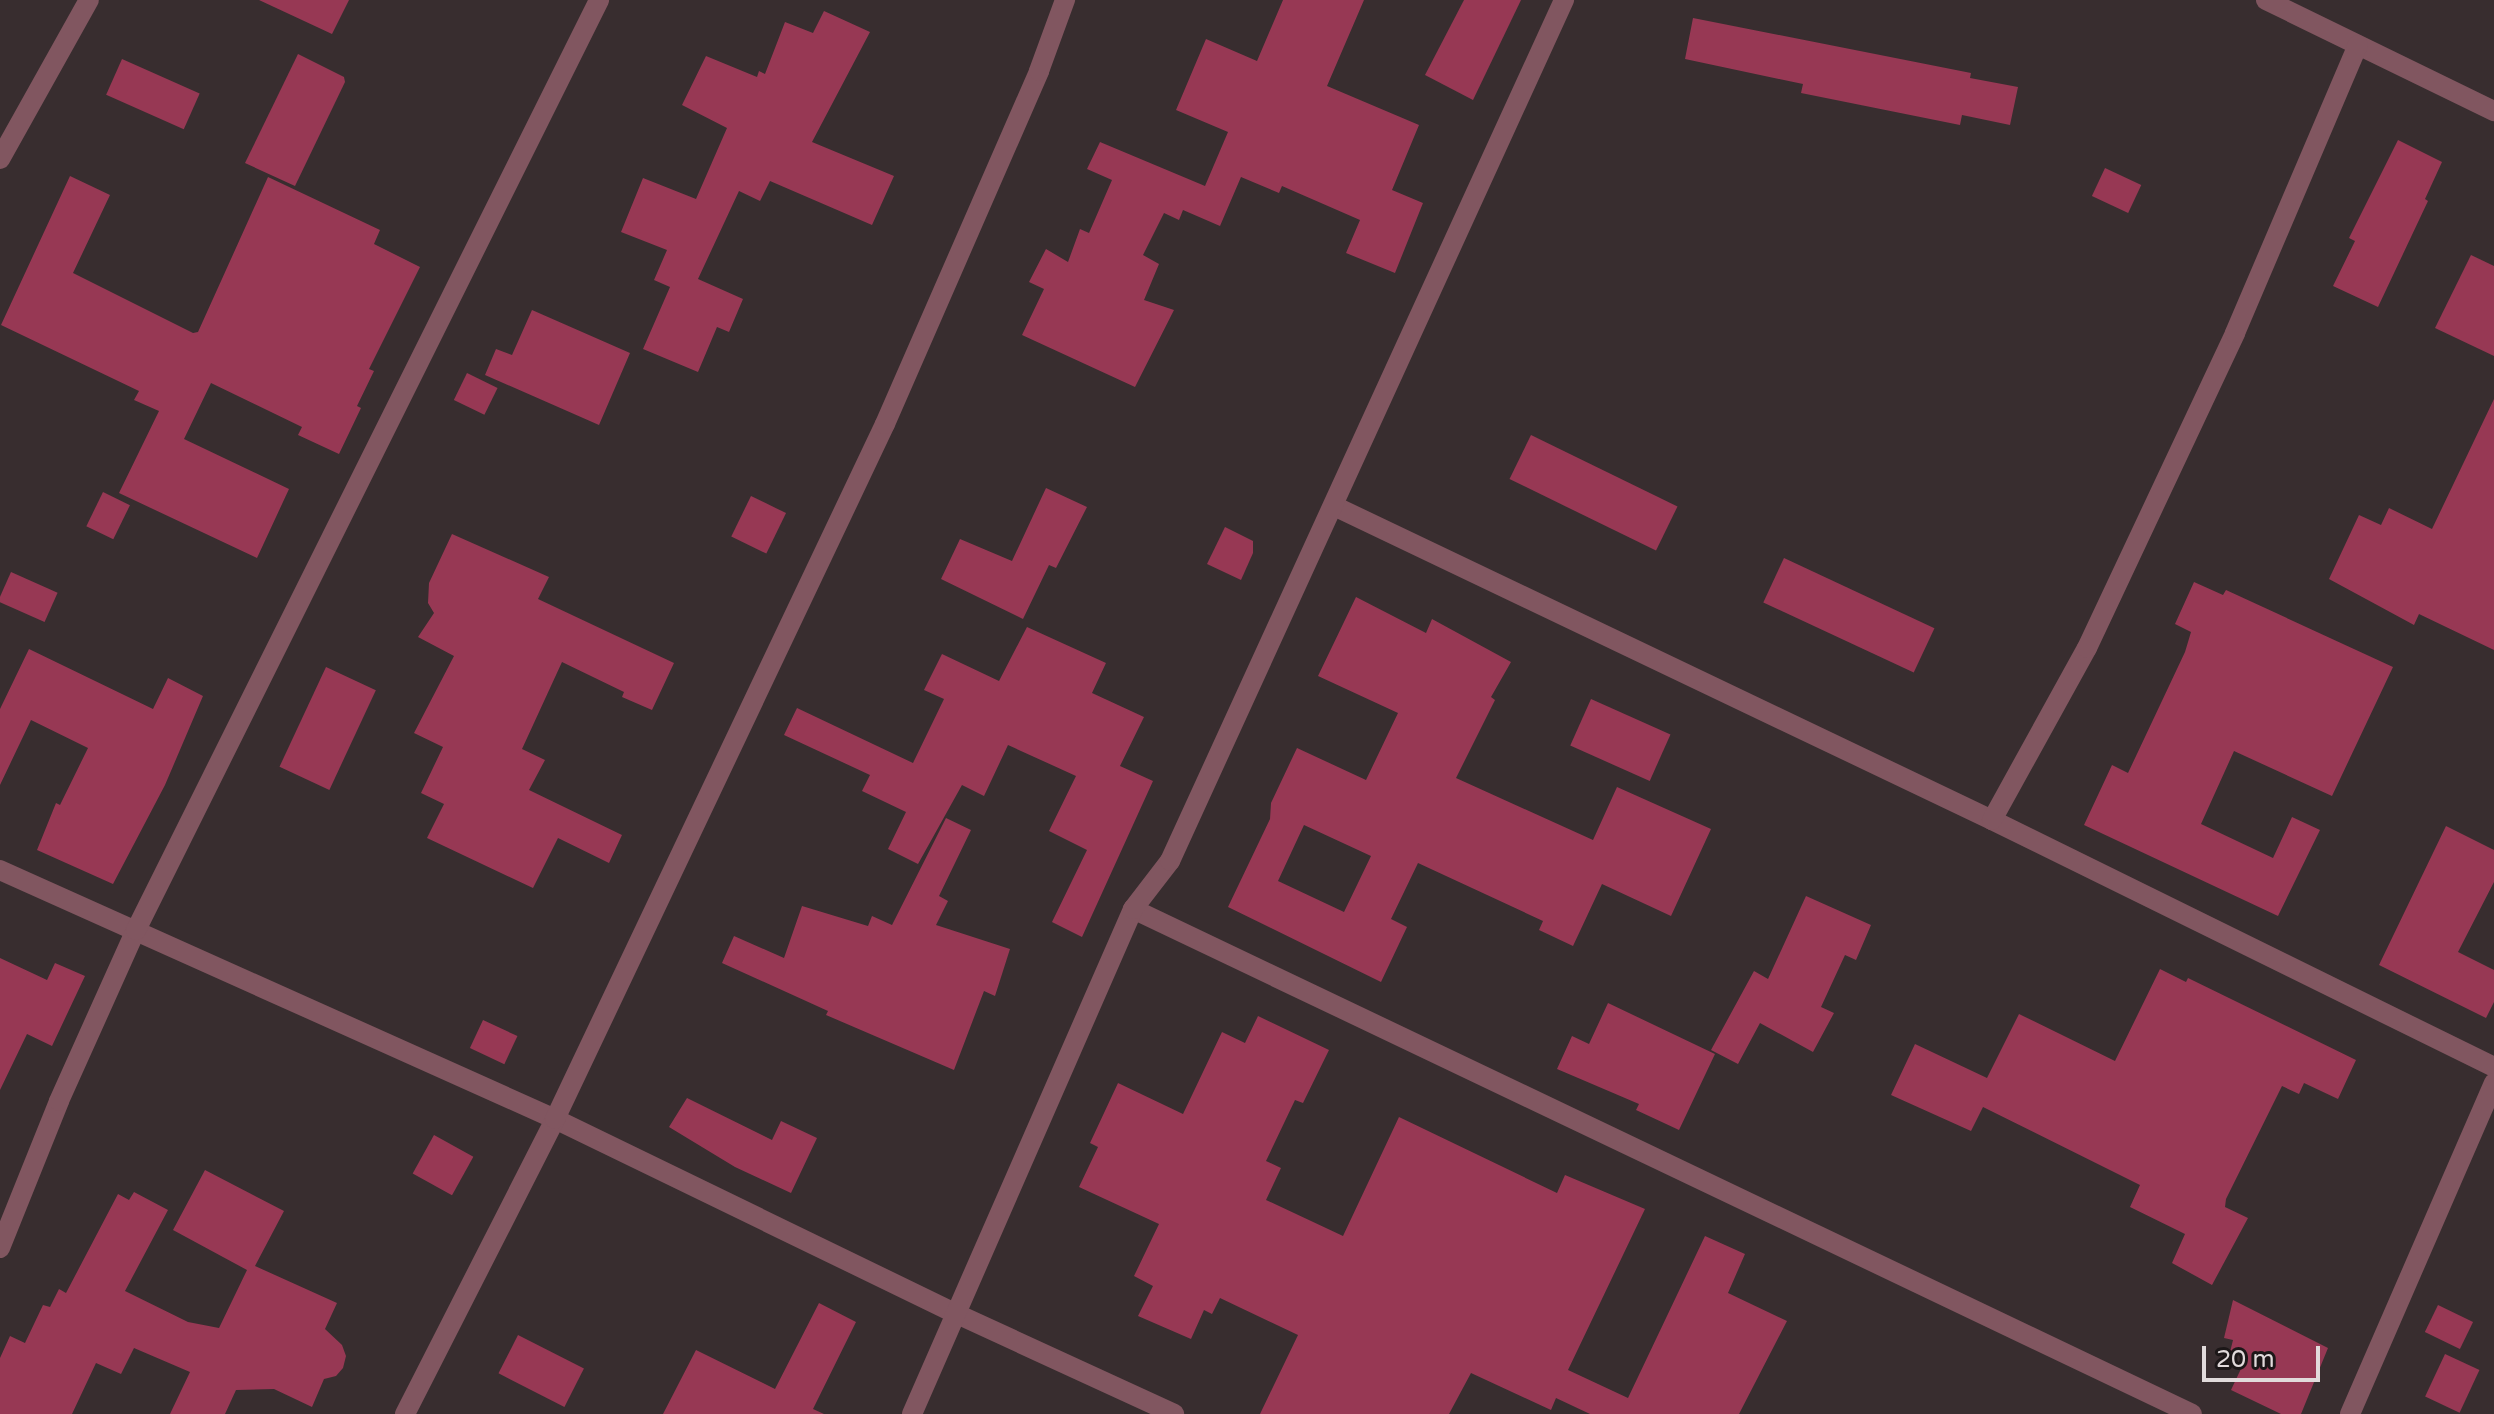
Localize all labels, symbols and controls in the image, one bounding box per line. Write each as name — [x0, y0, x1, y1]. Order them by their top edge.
scale bar — [2206, 1330, 2324, 1380]
text: 20 m — [2216, 1345, 2274, 1374]

